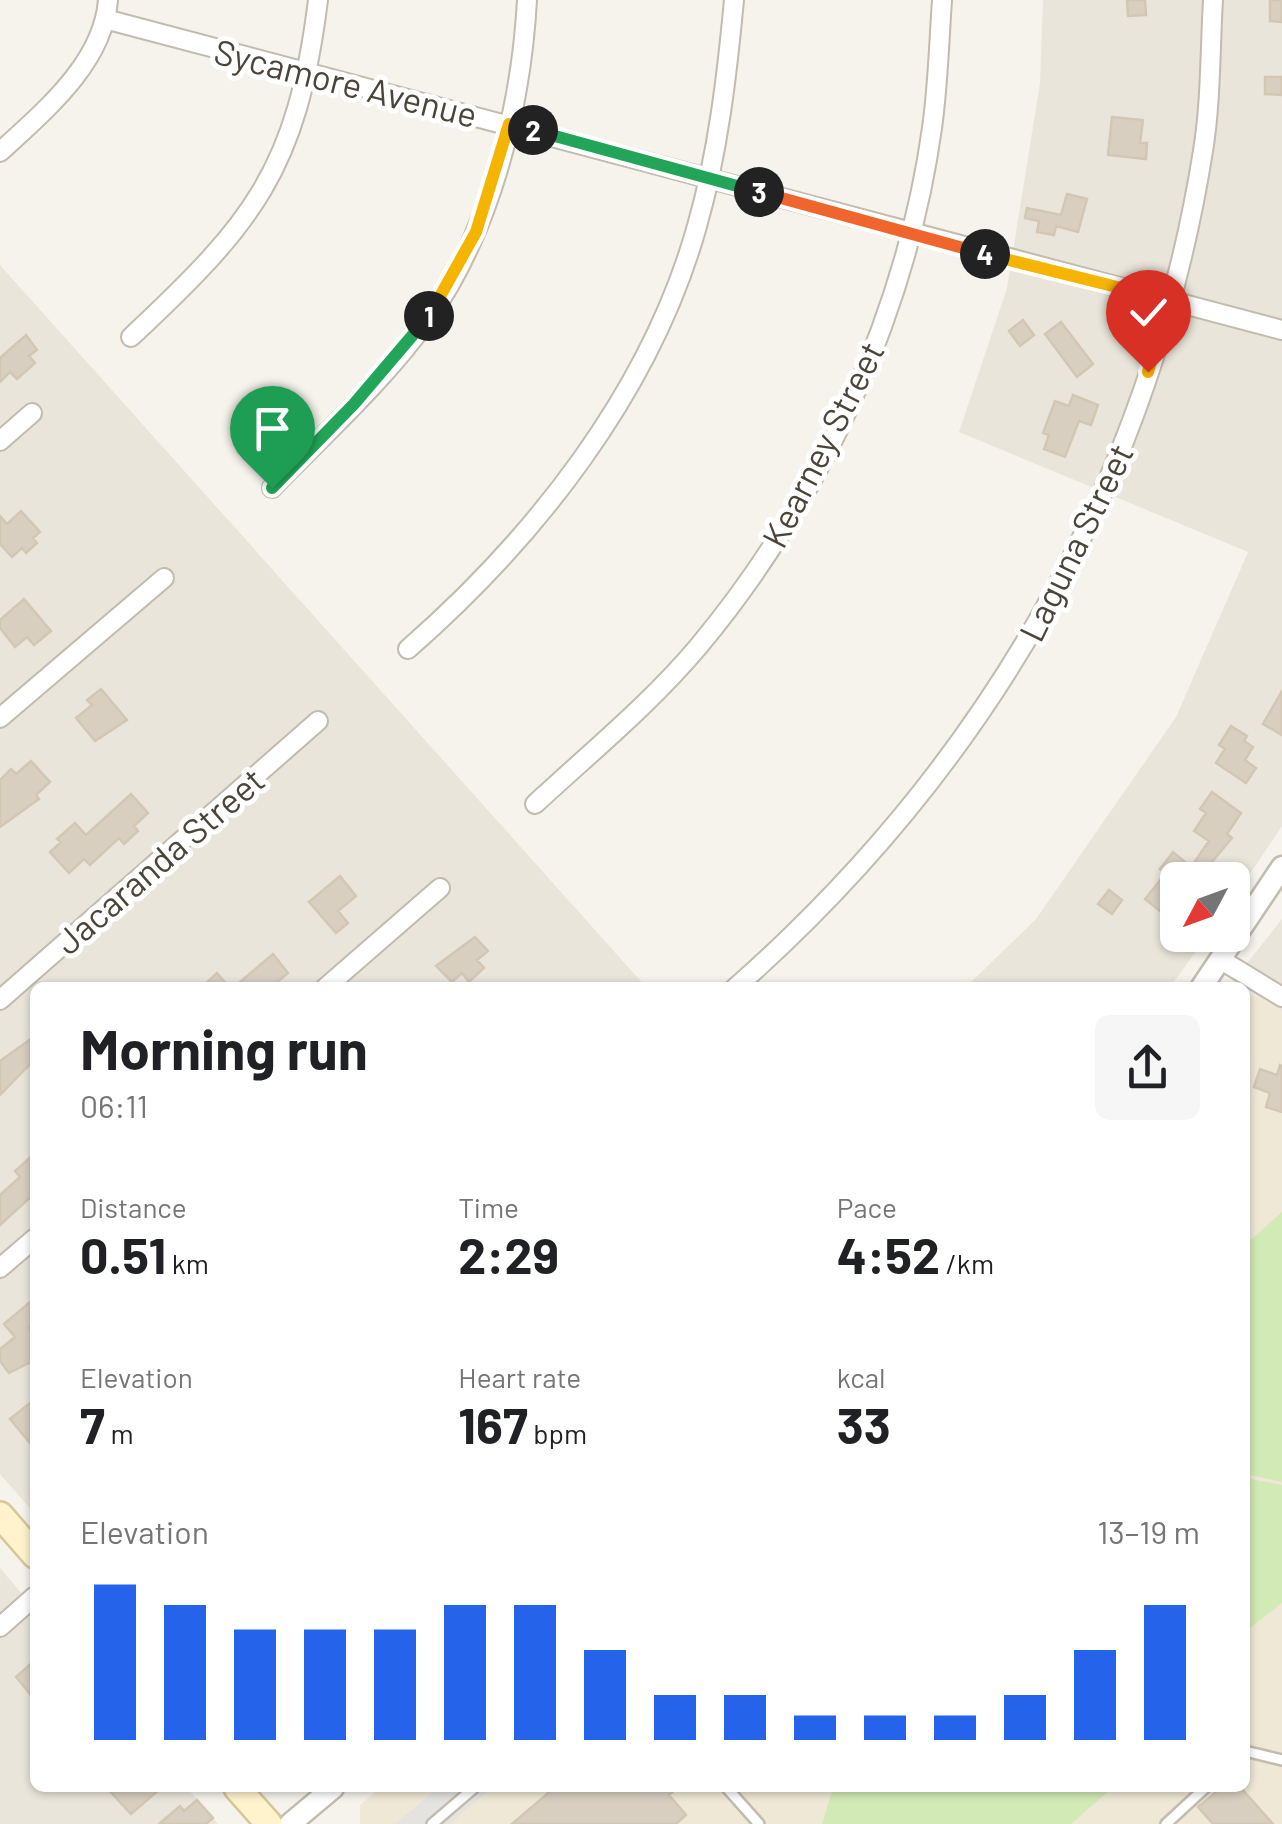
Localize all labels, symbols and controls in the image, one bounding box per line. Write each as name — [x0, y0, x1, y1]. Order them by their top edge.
street label: Sycamore Avenue — [210, 29, 482, 135]
pin: 2 — [508, 105, 558, 155]
text: 2 — [525, 113, 541, 147]
pin: 3 — [734, 167, 784, 217]
text: 3 — [751, 175, 767, 209]
pin: 4 — [960, 229, 1010, 279]
text: 4 — [977, 237, 993, 271]
pin — [1106, 270, 1191, 373]
icon: check — [1121, 285, 1176, 340]
pin: 1 — [404, 291, 454, 341]
text: 1 — [424, 299, 434, 333]
street label: Kearney Street — [752, 334, 892, 554]
pin — [230, 386, 315, 489]
icon: arrive — [245, 401, 300, 456]
street label: Laguna Street — [1009, 436, 1141, 648]
street label: Jacaranda Street — [46, 758, 272, 962]
north arrow — [1160, 862, 1250, 952]
map controls — [1160, 862, 1250, 952]
text: Morning run — [80, 1015, 368, 1081]
button: share — [1095, 1015, 1200, 1120]
text: 06:11 — [80, 1086, 148, 1124]
text: Distance — [80, 1190, 187, 1224]
text: Time — [458, 1190, 519, 1224]
text: Pace — [837, 1190, 897, 1224]
text: 0.51 — [80, 1224, 166, 1284]
text: 2:29 — [458, 1224, 559, 1284]
text: 4:52 — [837, 1224, 940, 1284]
text: km — [166, 1246, 209, 1280]
text: /km — [940, 1246, 994, 1280]
text: Elevation — [80, 1360, 193, 1394]
text: Heart rate — [458, 1360, 581, 1394]
text: kcal — [837, 1360, 885, 1394]
text: 7 — [80, 1394, 105, 1454]
text: 167 — [458, 1394, 528, 1454]
text: 33 — [837, 1394, 891, 1454]
text: m — [105, 1416, 134, 1450]
text: bpm — [528, 1416, 587, 1450]
text: Elevation — [80, 1512, 209, 1550]
text: 13–19 m — [1097, 1512, 1200, 1550]

